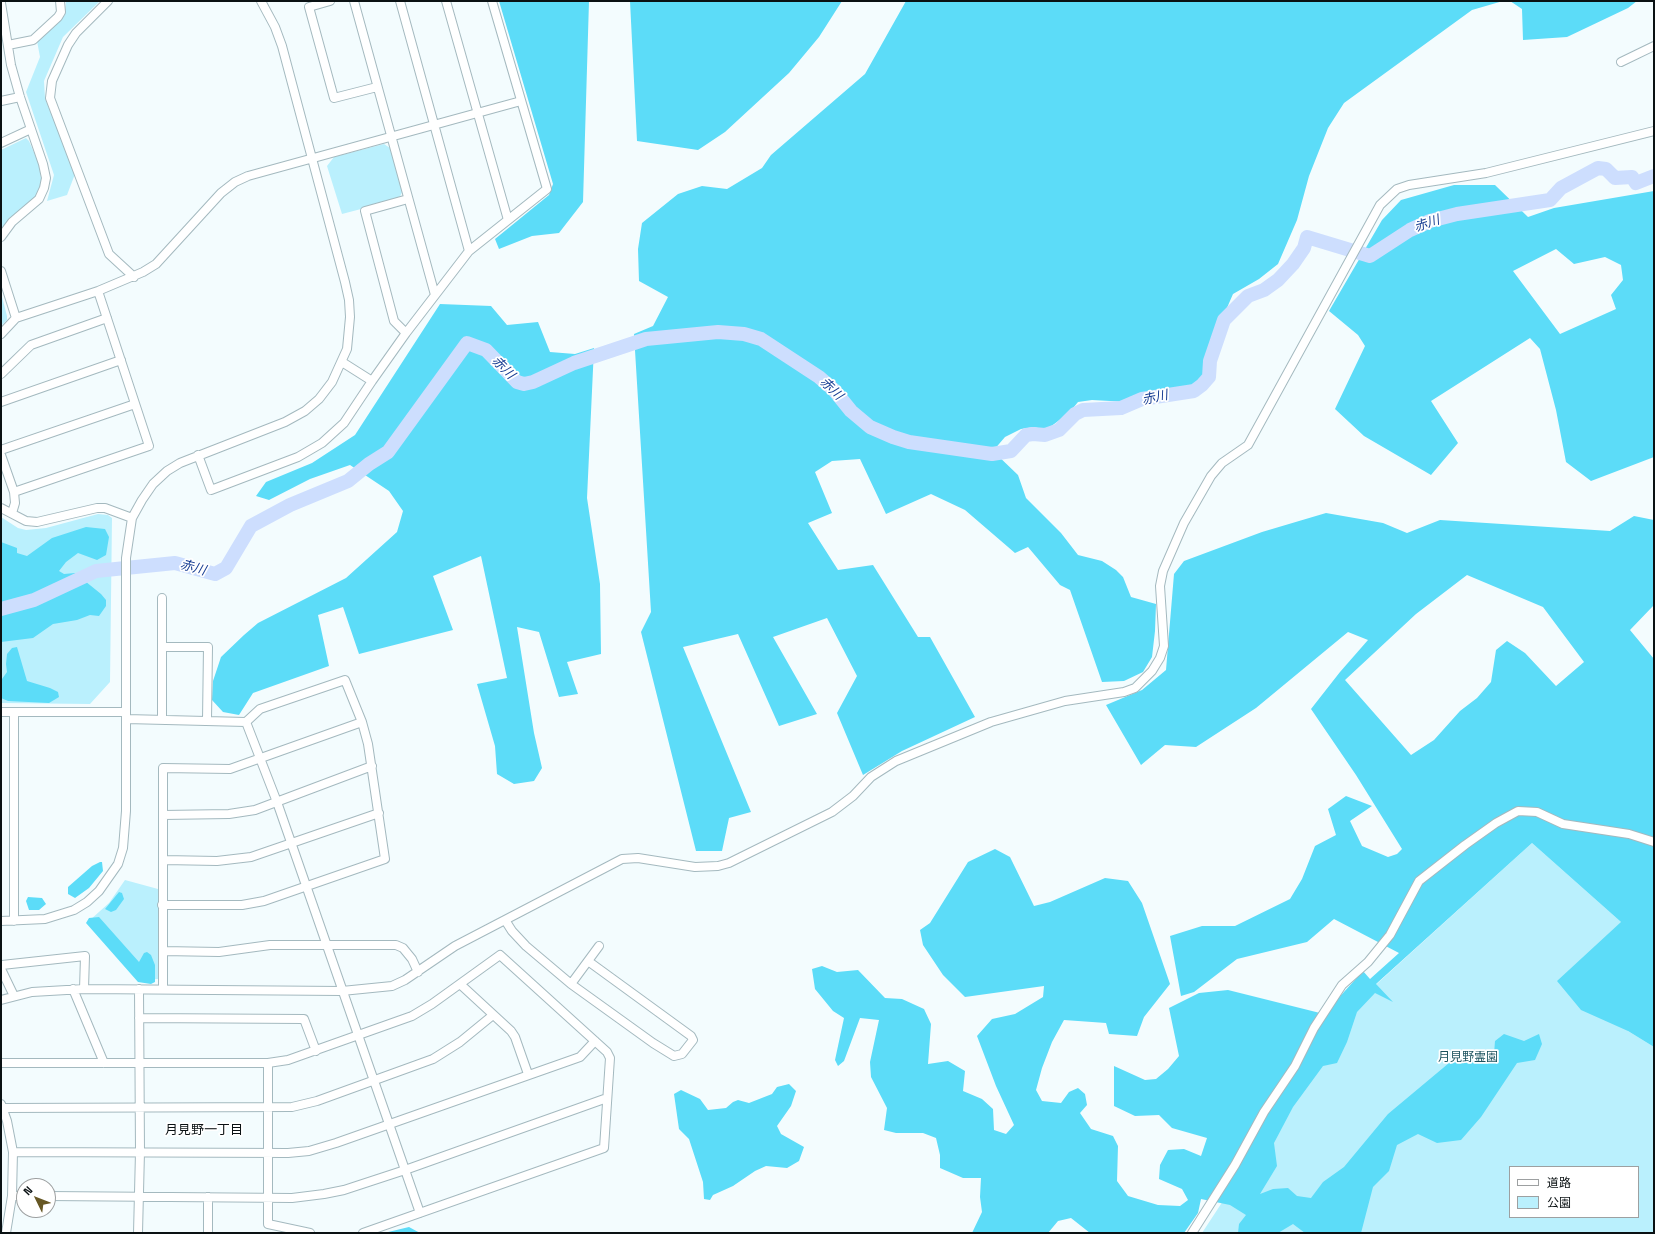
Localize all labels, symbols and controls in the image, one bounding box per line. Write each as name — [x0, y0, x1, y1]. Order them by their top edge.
water label: 赤川 — [1412, 213, 1442, 235]
water label: 赤川 — [488, 353, 518, 383]
water label: 赤川 — [816, 374, 846, 404]
water label: 赤川 — [1141, 388, 1169, 408]
water label: 赤川 — [178, 557, 208, 579]
park label: 月見野霊園 — [1438, 1051, 1498, 1065]
district label: 月見野一丁目 — [165, 1122, 243, 1138]
legend — [1509, 1166, 1639, 1218]
text: 道路 — [1547, 1175, 1571, 1191]
north arrow — [16, 1178, 56, 1218]
text: N — [20, 1183, 36, 1198]
text: 公園 — [1547, 1195, 1571, 1211]

